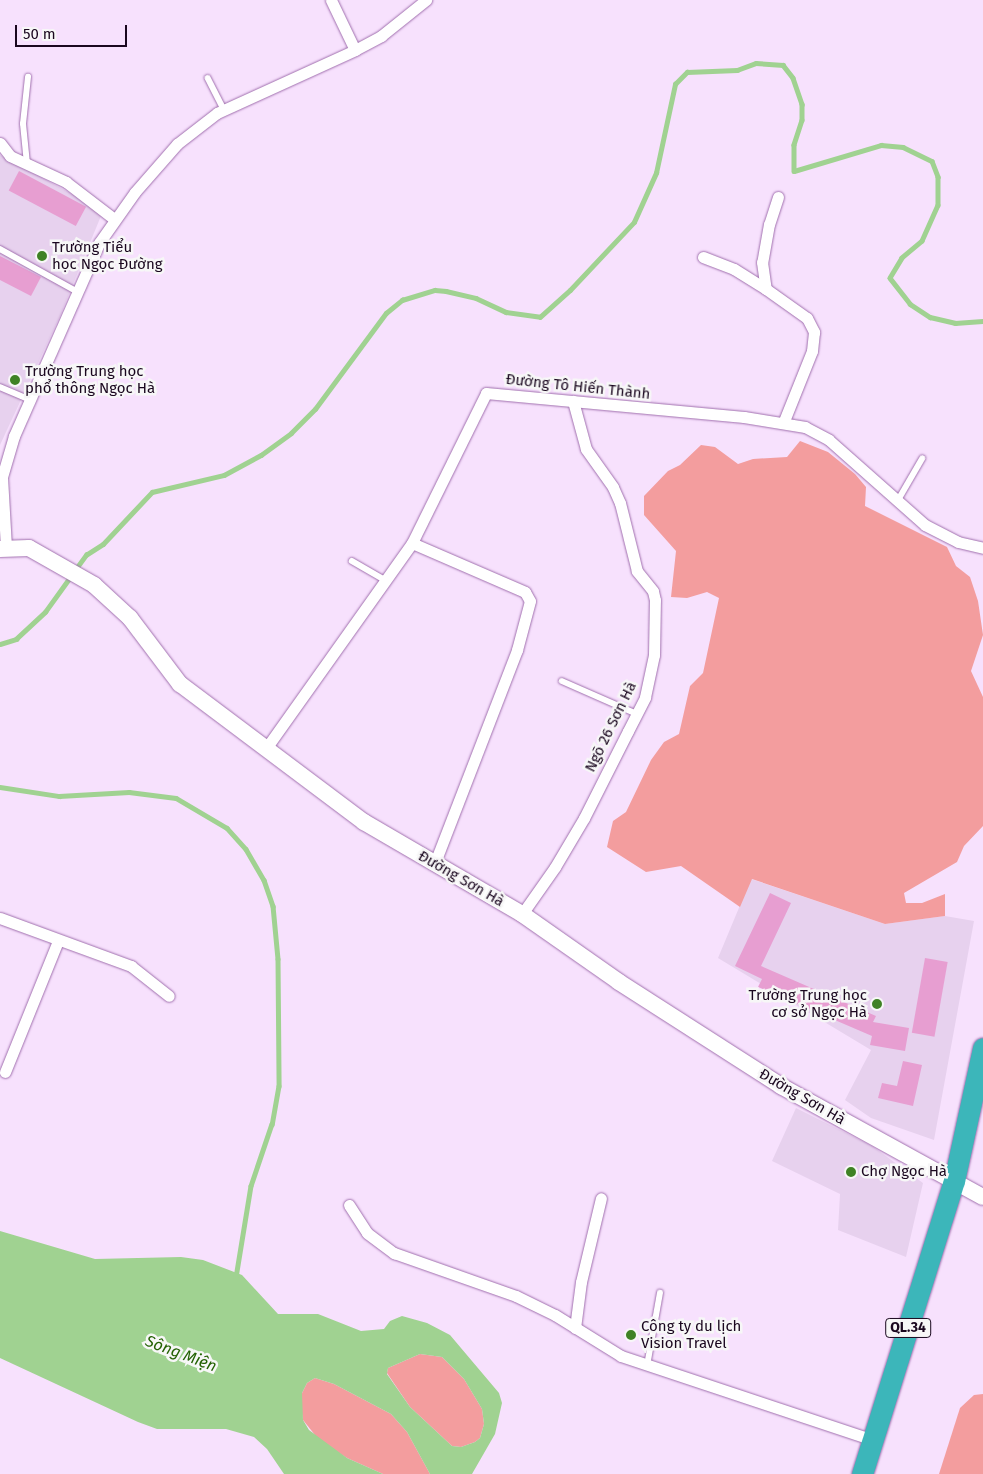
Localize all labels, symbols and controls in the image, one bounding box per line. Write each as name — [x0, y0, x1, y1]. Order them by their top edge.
scale bar — [18, 15, 130, 47]
text: 50 m — [23, 25, 56, 43]
place label: Trường Tiểu học Ngọc Đường — [52, 238, 162, 273]
marker: Trường Tiểu học Ngọc Đường — [36, 250, 48, 262]
place label: Trường Trung học phổ thông Ngọc Hà — [25, 362, 155, 397]
street label: Đường Tô Hiến Thành — [505, 370, 651, 404]
marker: Trường Trung học phổ thông Ngọc Hà — [9, 374, 21, 386]
street label: Ngõ 26 Sơn Hà — [581, 679, 641, 775]
street label: Đường Sơn Hà — [415, 847, 507, 911]
place label: Trường Trung học cơ sở Ngọc Hà — [749, 986, 867, 1021]
marker: Trường Trung học cơ sở Ngọc Hà — [871, 998, 883, 1010]
street label: Đường Sơn Hà — [756, 1065, 848, 1129]
place label: Chợ Ngọc Hà — [861, 1163, 947, 1181]
marker: Chợ Ngọc Hà — [845, 1166, 857, 1178]
road number: QL.34 — [884, 1316, 932, 1340]
place label: Công ty du lịch Vision Travel — [641, 1317, 741, 1352]
marker: Công ty du lịch Vision Travel — [625, 1329, 637, 1341]
water label: Sông Miện — [143, 1332, 219, 1376]

